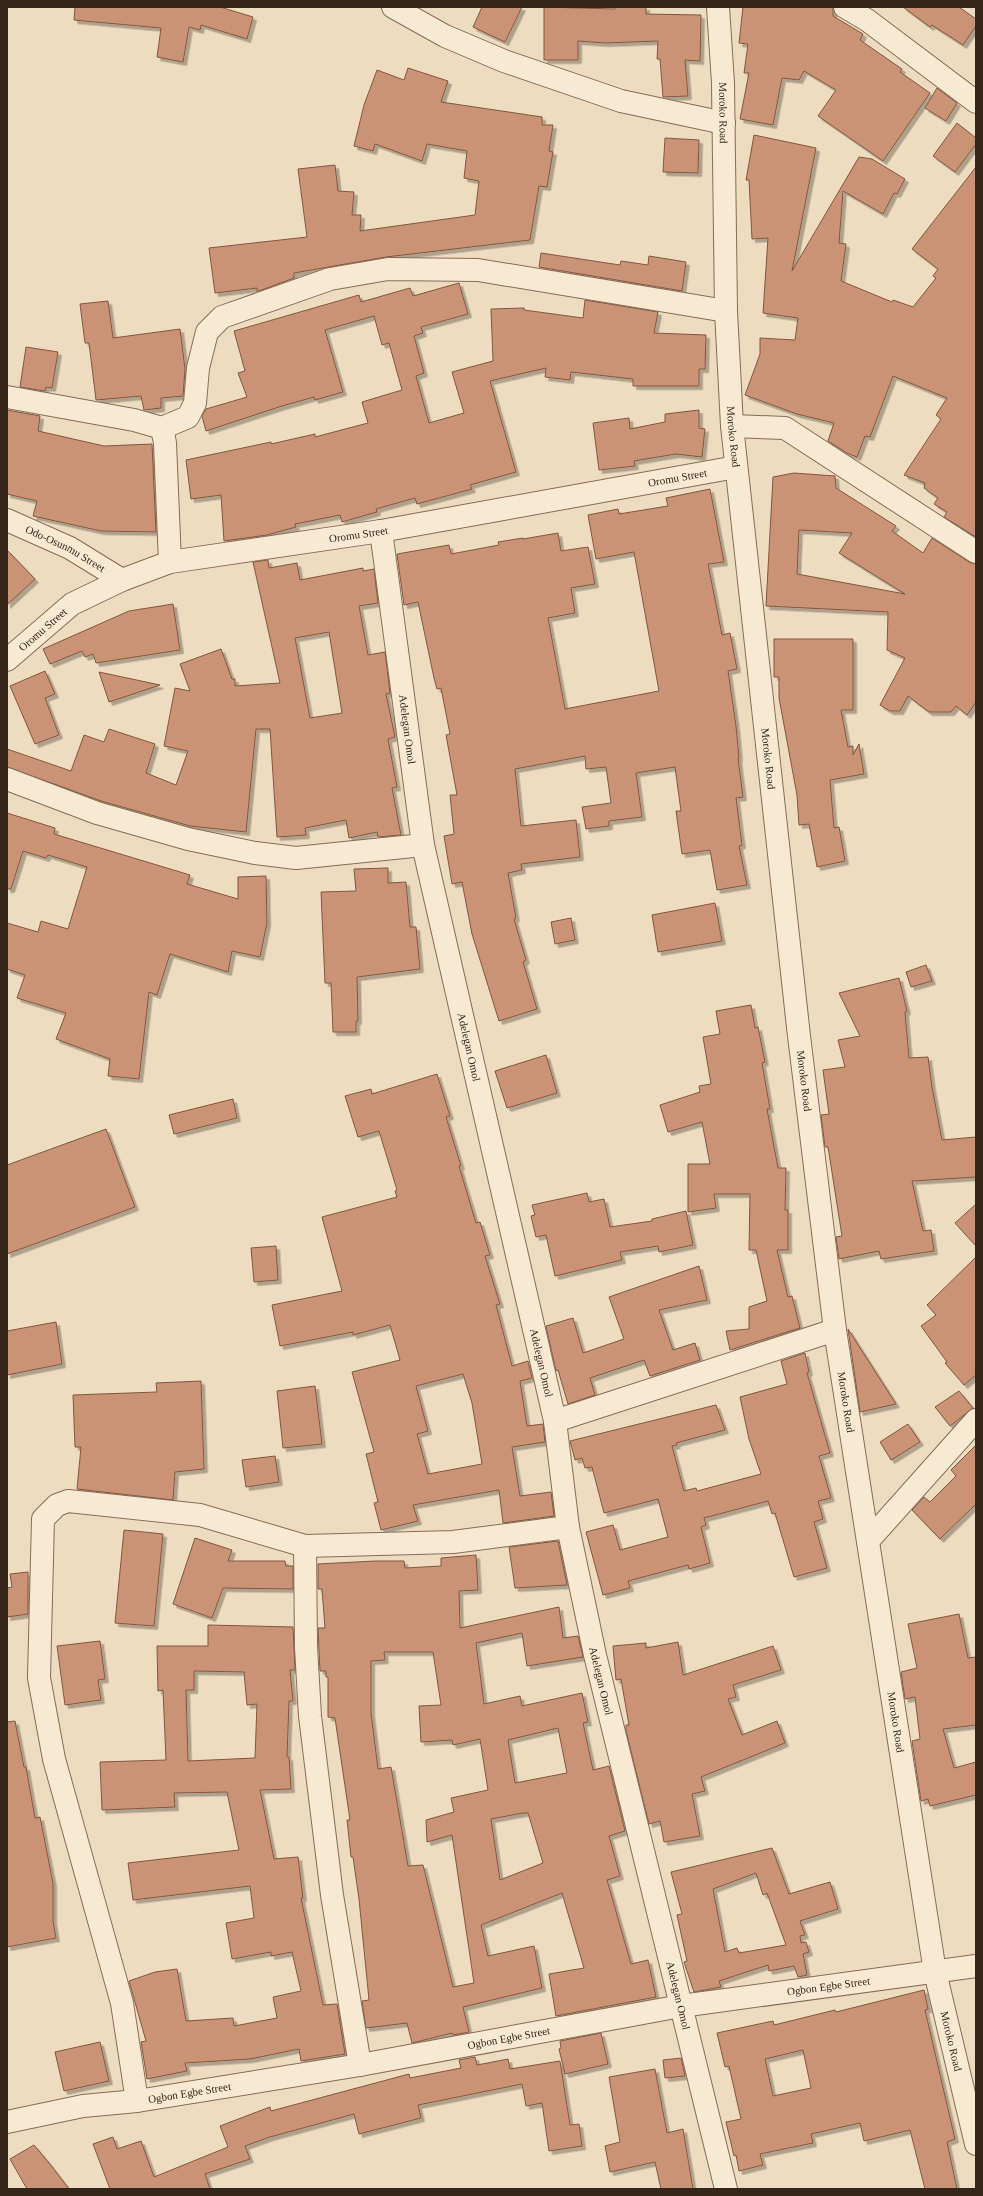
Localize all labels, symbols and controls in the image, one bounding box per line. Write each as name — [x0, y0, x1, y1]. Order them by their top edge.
street label: Moroko Road — [717, 82, 730, 144]
street label: Moroko Road — [725, 406, 743, 468]
street label: Oromu Street — [647, 466, 708, 489]
street label: Odo-Osunmu Street — [24, 523, 107, 574]
street label: Oromu Street — [328, 524, 389, 545]
street label: Oromu Street — [16, 605, 69, 653]
street label: Adelegan Omol — [397, 694, 418, 765]
street label: Moroko Road — [759, 727, 778, 790]
street label: Adelegan Omol — [456, 1012, 483, 1082]
street label: Moroko Road — [795, 1049, 814, 1112]
street label: Adelegan Omol — [528, 1327, 555, 1398]
street label: Moroko Road — [836, 1371, 857, 1434]
street label: Adelegan Omol — [587, 1646, 616, 1716]
street label: Moroko Road — [885, 1691, 907, 1754]
street label: Adelegan Omol — [664, 1960, 693, 2031]
street label: Ogbon Egbe Street — [786, 1974, 871, 1998]
street label: Moroko Road — [939, 2010, 965, 2073]
street label: Ogbon Egbe Street — [466, 2024, 551, 2051]
street label: Ogbon Egbe Street — [147, 2080, 232, 2105]

